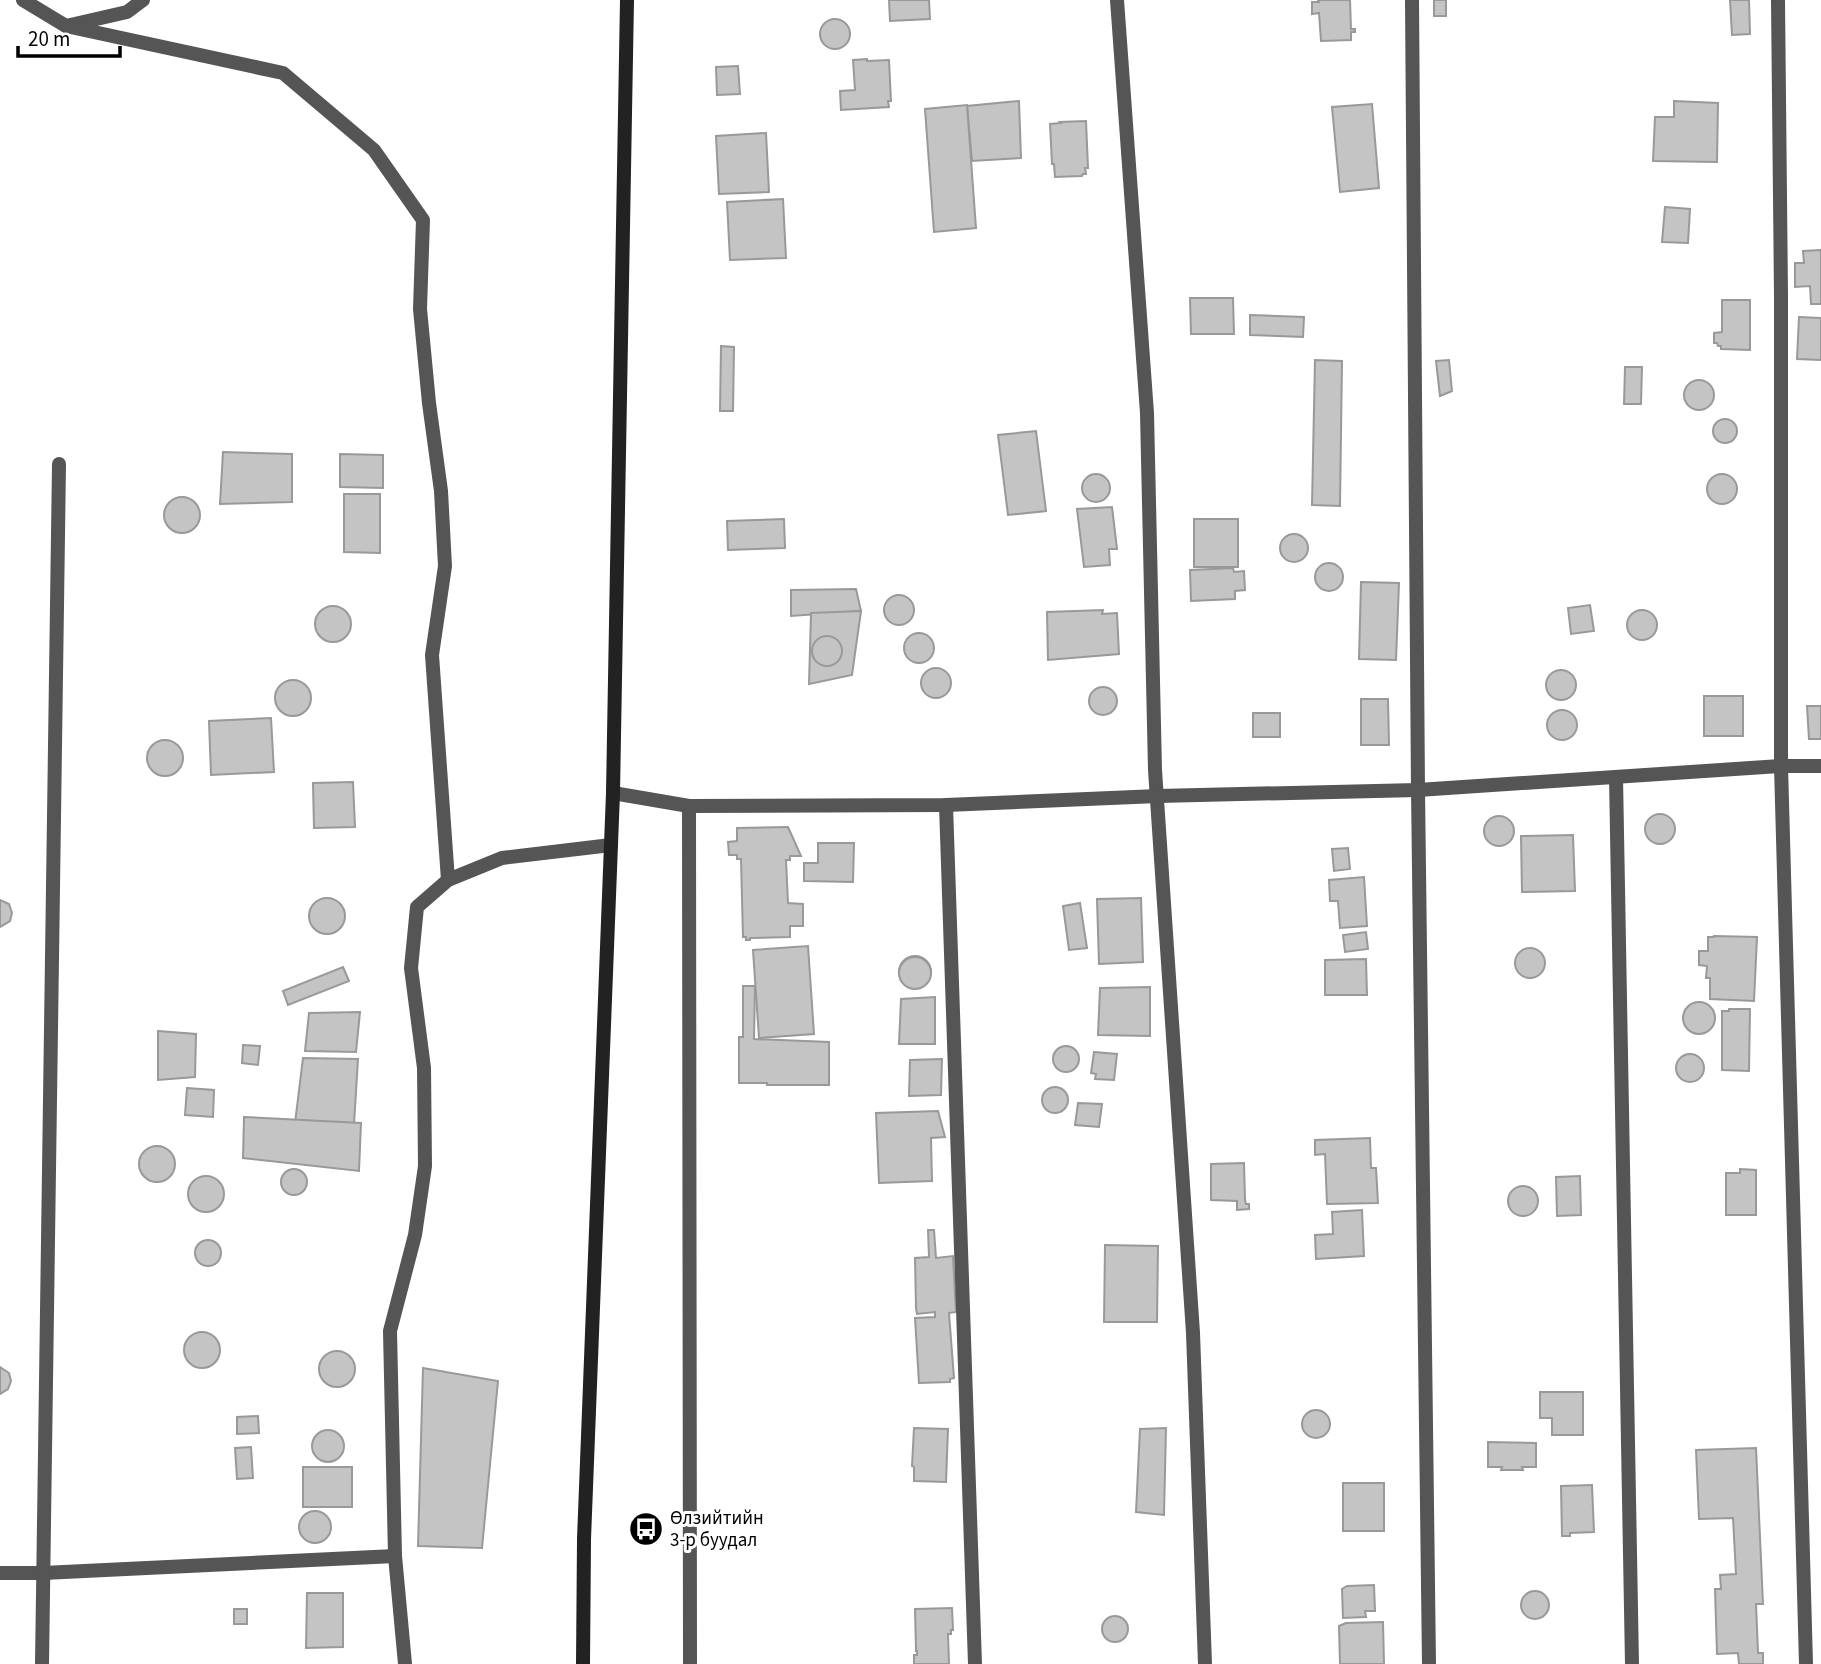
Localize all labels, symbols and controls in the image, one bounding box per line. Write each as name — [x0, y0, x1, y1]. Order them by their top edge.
scale bar — [18, 14, 119, 58]
text: 20 m — [28, 24, 70, 54]
place label: Өлзийтийн 3-р буудал — [670, 1505, 764, 1554]
bus stop icon: Өлзийтийн 3-р буудал — [627, 1510, 665, 1548]

